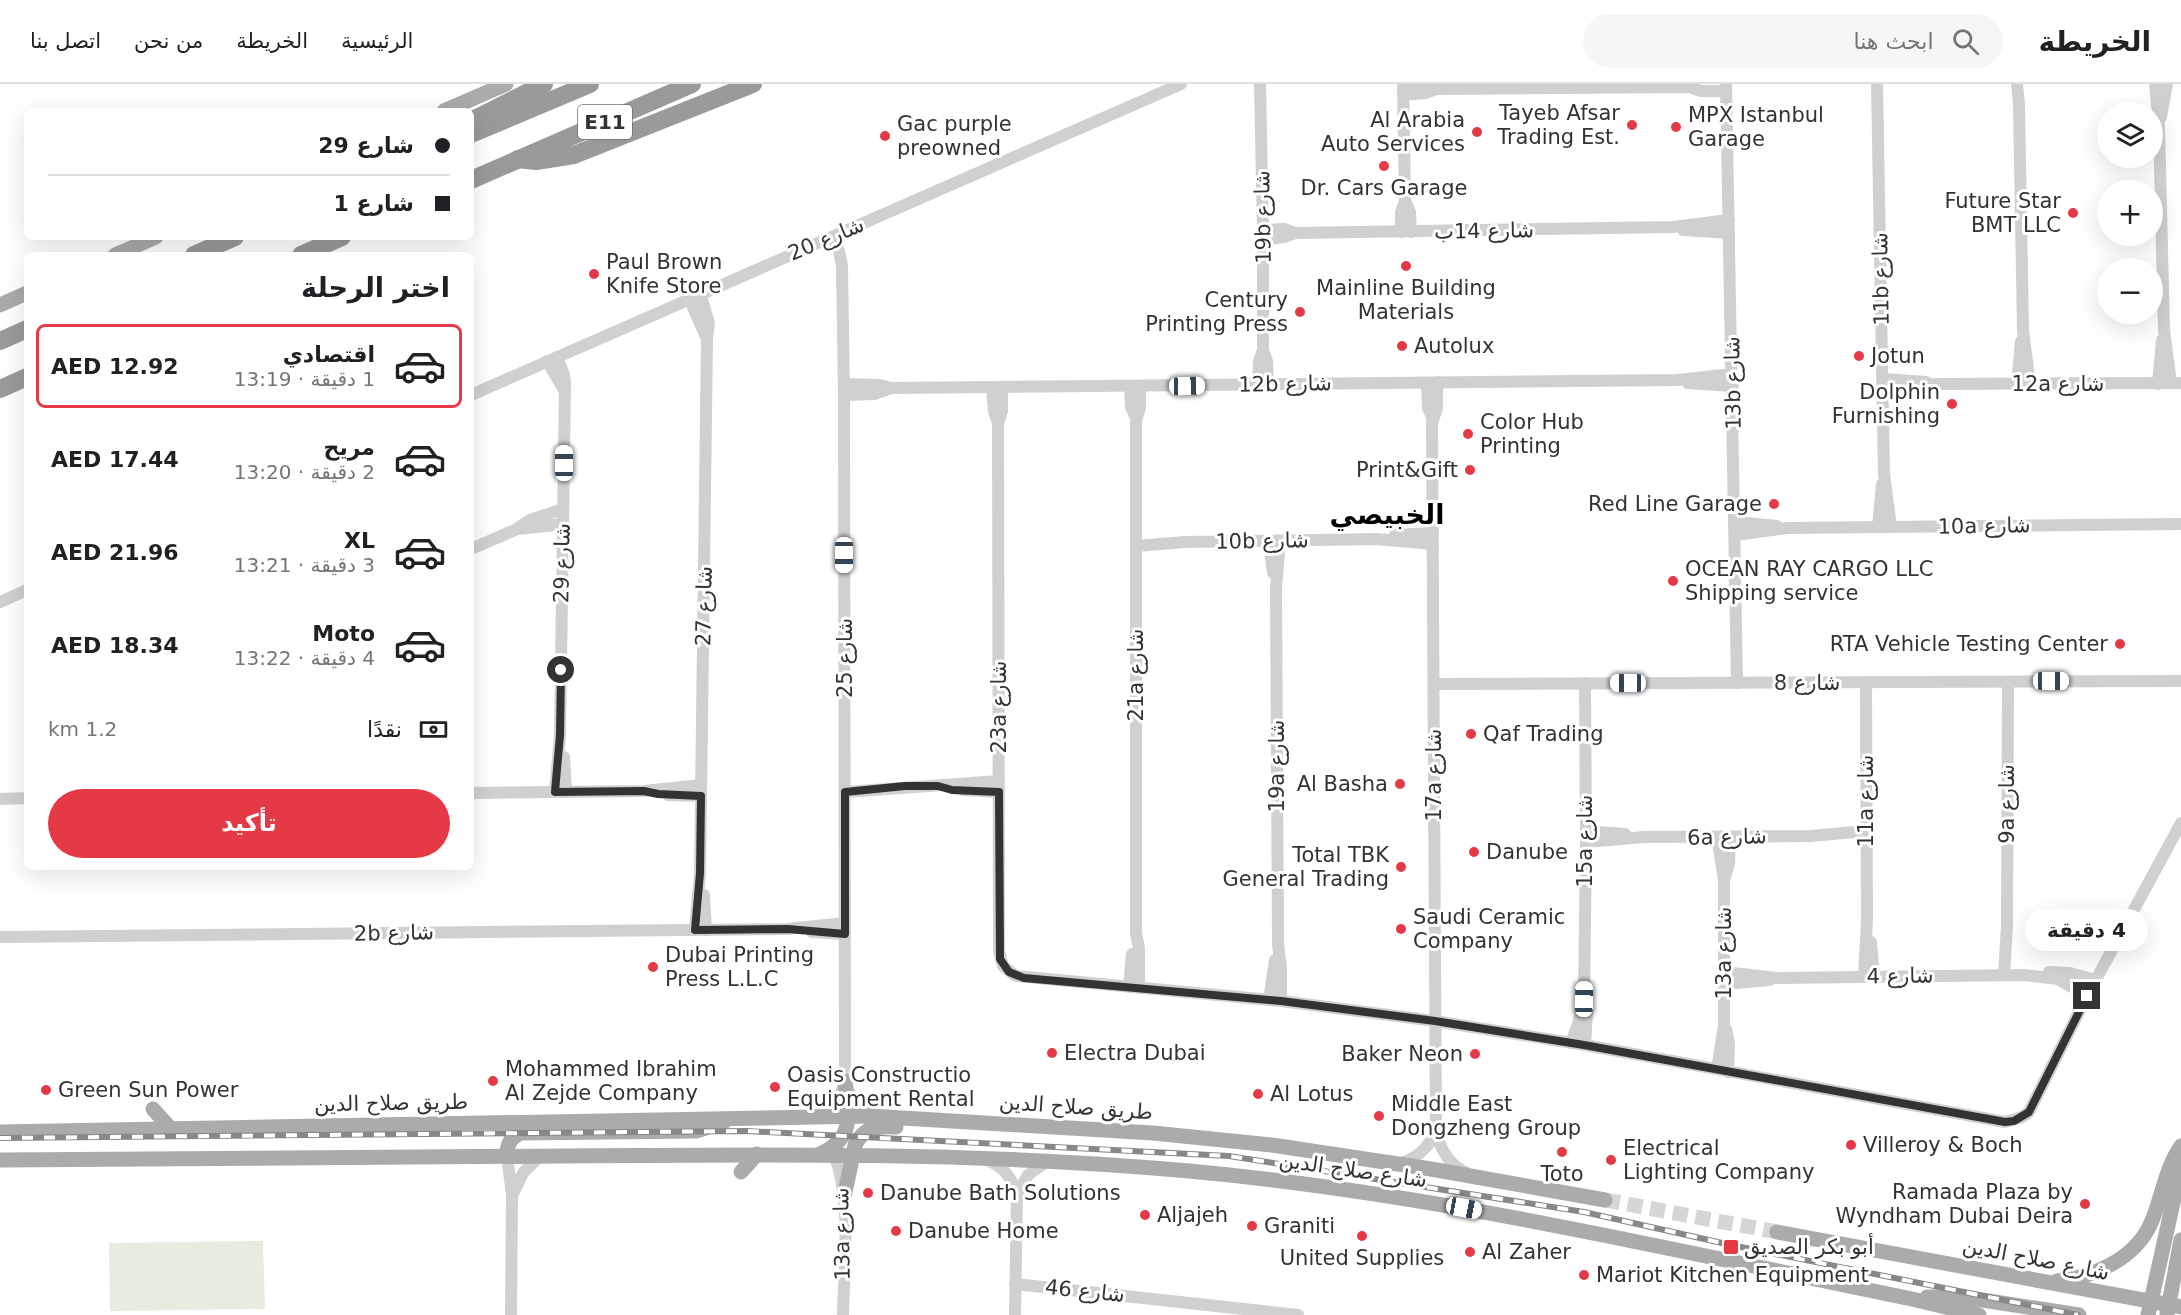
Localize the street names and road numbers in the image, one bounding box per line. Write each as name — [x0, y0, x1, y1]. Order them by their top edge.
road number: E11 — [578, 105, 632, 139]
street label: 19b شارع — [1250, 170, 1276, 264]
street label: شارع 20 — [784, 212, 868, 266]
street label: شارع 14ب — [1434, 218, 1534, 244]
street label: 11b شارع — [1868, 232, 1894, 326]
street label: 13b شارع — [1720, 336, 1746, 430]
street label: 12b شارع — [1238, 371, 1332, 397]
street label: 12a شارع — [2012, 372, 2104, 396]
street label: 10a شارع — [1937, 513, 2031, 539]
street label: شارع 29 — [549, 523, 575, 603]
street label: 10b شارع — [1215, 528, 1309, 554]
street label: شارع 27 — [691, 566, 717, 646]
street label: شارع 25 — [833, 618, 857, 698]
street label: 21a شارع — [1124, 629, 1148, 721]
street label: 23a شارع — [987, 661, 1011, 753]
street label: شارع 8 — [1774, 671, 1840, 695]
street label: 19a شارع — [1265, 720, 1289, 812]
street label: 17a شارع — [1422, 729, 1446, 821]
street label: 11a شارع — [1854, 755, 1878, 847]
street label: 9a شارع — [1995, 764, 2019, 844]
street label: 15a شارع — [1573, 795, 1597, 887]
street label: 6a شارع — [1687, 824, 1767, 850]
street label: 13a شارع — [1712, 907, 1736, 999]
street label: 2b شارع — [354, 920, 434, 946]
street label: شارع 4 — [1866, 963, 1934, 989]
street label: طريق صلاح الدين — [314, 1090, 468, 1116]
street label: طريق صلاح الدين — [998, 1090, 1154, 1124]
street label: شارع صلاح الدين — [1278, 1148, 1428, 1192]
street label: 13a شارع — [829, 1187, 855, 1281]
street label: شارع صلاح الدين — [1961, 1233, 2111, 1285]
street label: شارع 46 — [1044, 1275, 1126, 1307]

